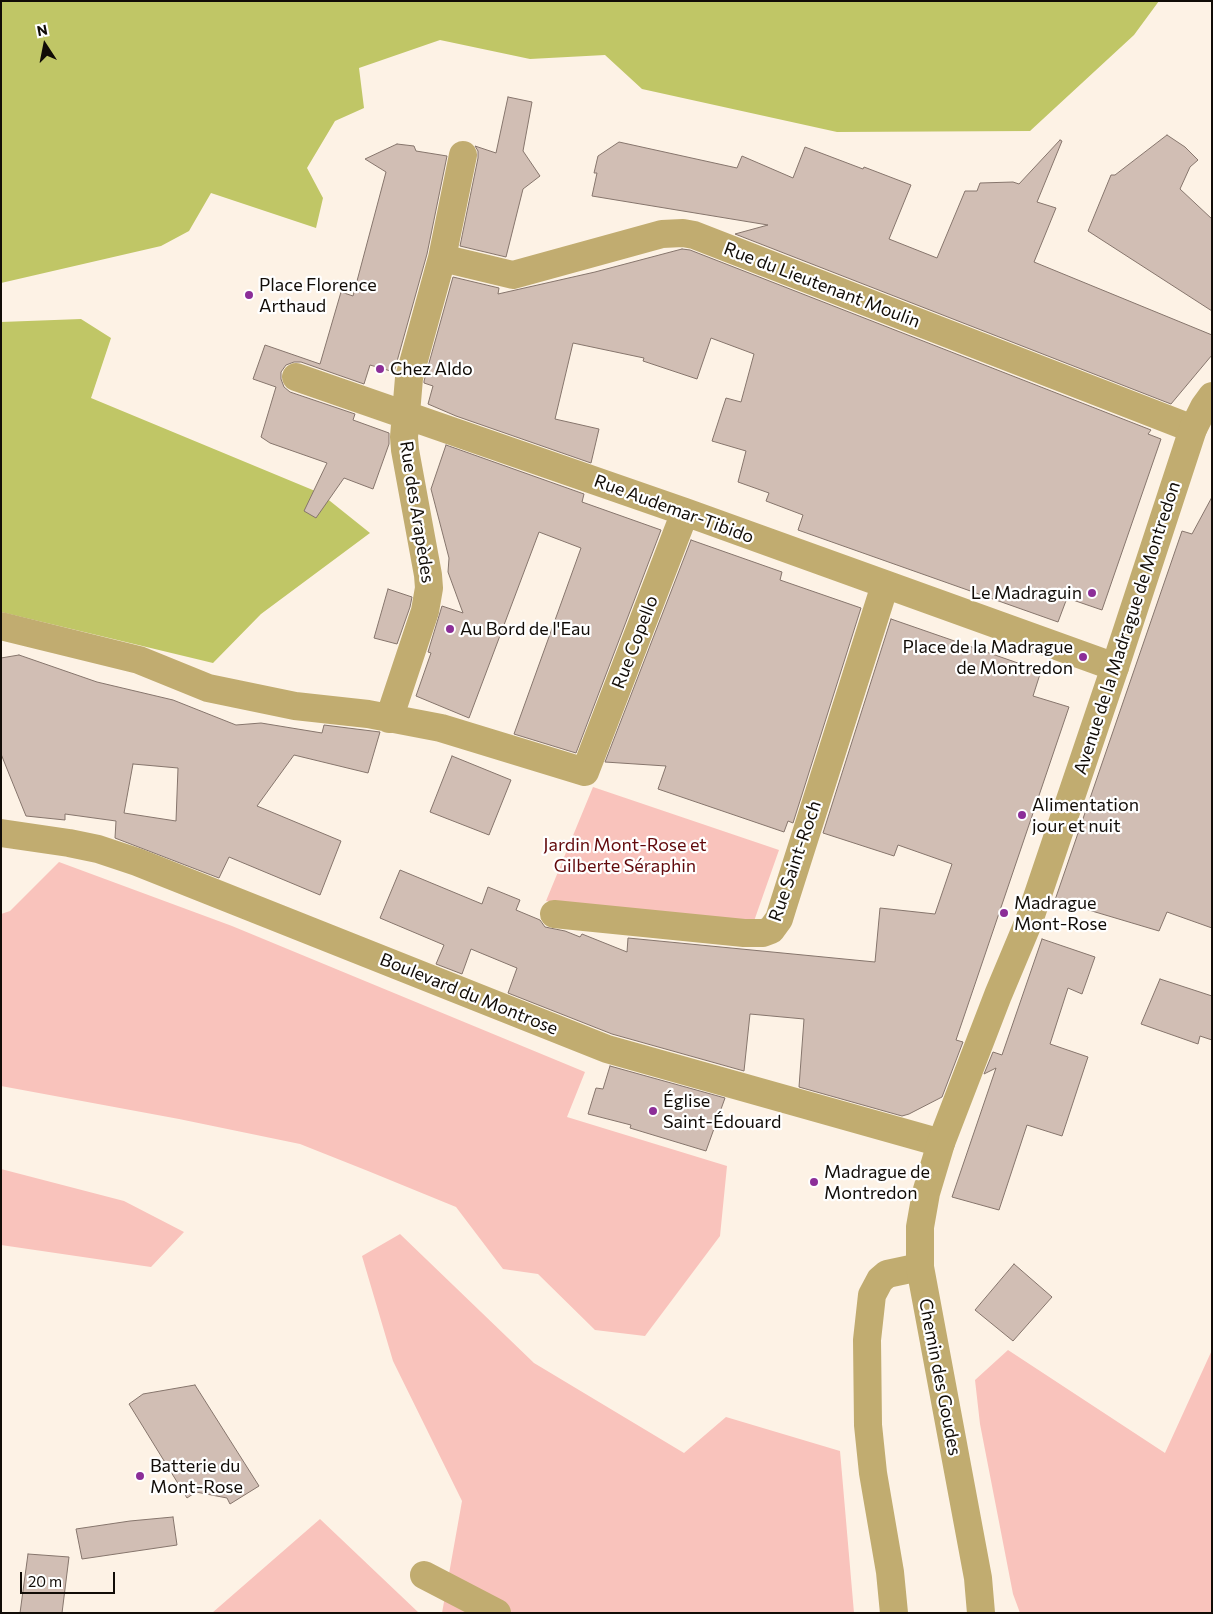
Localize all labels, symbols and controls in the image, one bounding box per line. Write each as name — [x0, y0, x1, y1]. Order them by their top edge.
north arrow — [20, 20, 70, 70]
text: N — [35, 20, 49, 39]
street label: Rue du Lieutenant Moulin — [721, 238, 923, 332]
place label: Place Florence Arthaud — [259, 274, 377, 316]
marker: Place Florence Arthaud — [243, 289, 255, 301]
place label: Chez Aldo — [390, 358, 473, 380]
marker: Chez Aldo — [374, 363, 386, 375]
street label: Rue des Arapèdes — [395, 439, 439, 585]
street label: Rue Audemar-Tibido — [591, 470, 757, 548]
street label: Avenue de la Madrague de Montredon — [1069, 479, 1185, 777]
place label: Le Madraguin — [971, 582, 1082, 604]
marker: Le Madraguin — [1086, 587, 1098, 599]
street label: Rue Copello — [607, 592, 663, 692]
place label: Au Bord de l'Eau — [460, 618, 591, 640]
marker: Au Bord de l'Eau — [444, 623, 456, 635]
place label: Place de la Madrague de Montredon — [903, 636, 1073, 679]
marker: Place de la Madrague de Montredon — [1077, 651, 1089, 663]
place label: Alimentation jour et nuit — [1032, 794, 1139, 836]
street label: Rue Saint-Roch — [764, 798, 826, 924]
marker: Alimentation jour et nuit — [1016, 809, 1028, 821]
park label: Jardin Mont-Rose et Gilberte Séraphin — [543, 834, 707, 876]
place label: Madrague Mont-Rose — [1014, 892, 1107, 934]
marker: Madrague Mont-Rose — [998, 907, 1010, 919]
street label: Boulevard du Montrose — [377, 948, 561, 1040]
place label: Église Saint-Édouard — [663, 1090, 781, 1132]
marker: Église Saint-Édouard — [647, 1105, 659, 1117]
place label: Madrague de Montredon — [824, 1161, 930, 1204]
marker: Madrague de Montredon — [808, 1176, 820, 1188]
street label: Chemin des Goudes — [914, 1296, 966, 1458]
place label: Batterie du Mont-Rose — [150, 1455, 243, 1498]
marker: Batterie du Mont-Rose — [134, 1470, 146, 1482]
scale bar — [22, 1562, 118, 1594]
text: 20 m — [28, 1572, 62, 1590]

